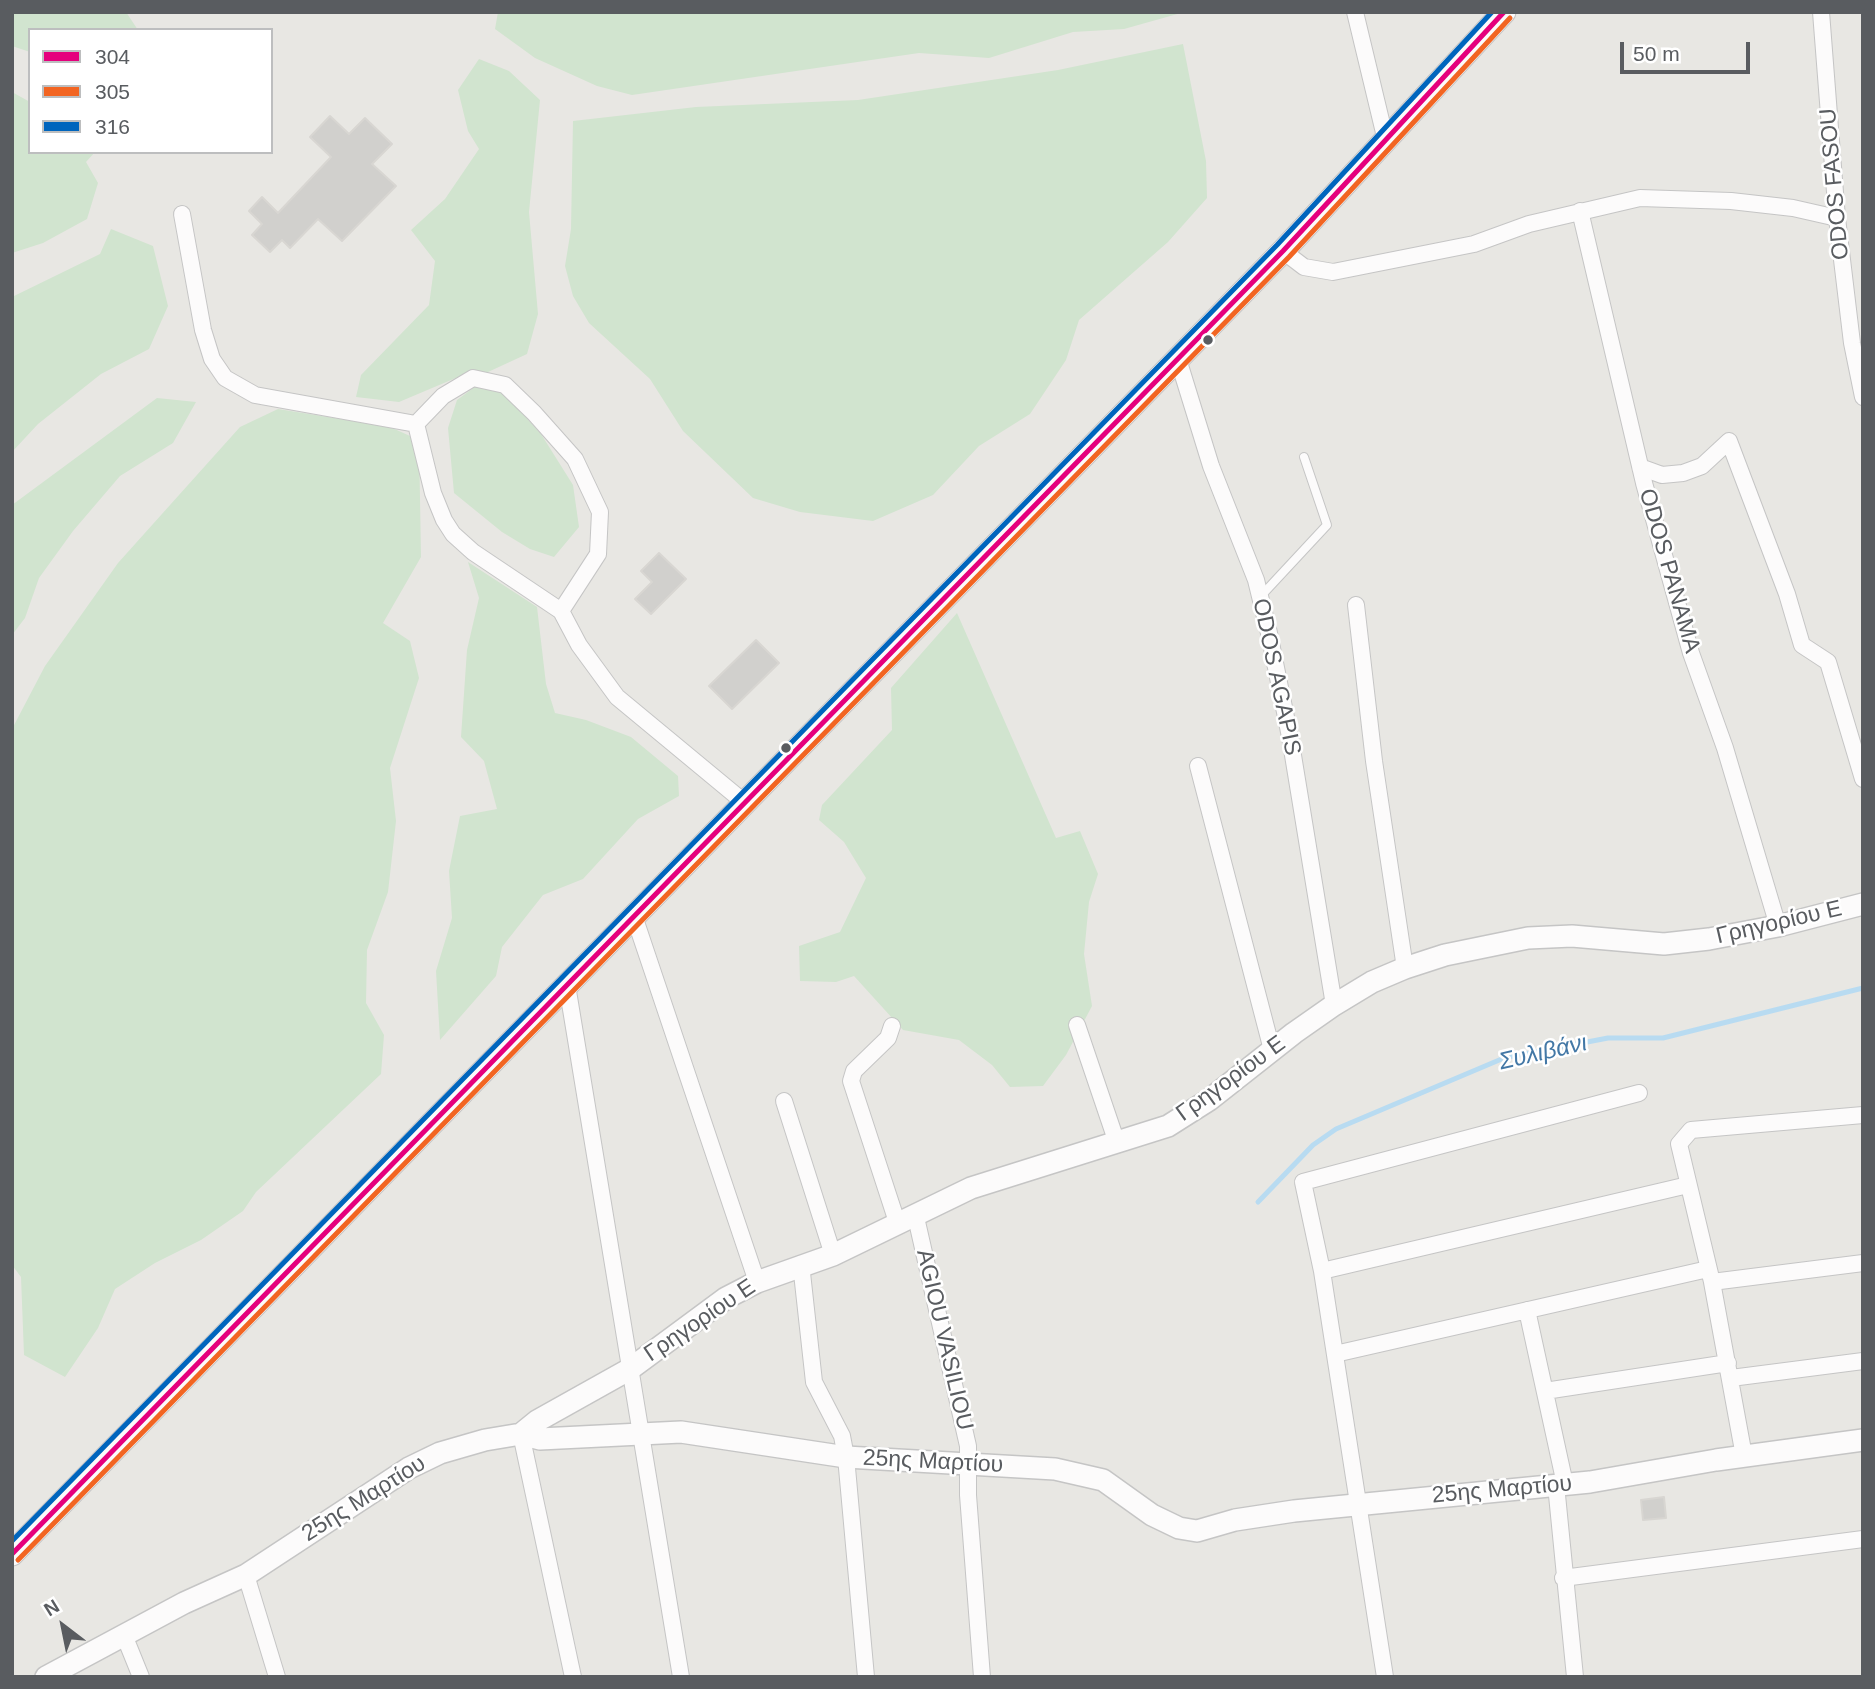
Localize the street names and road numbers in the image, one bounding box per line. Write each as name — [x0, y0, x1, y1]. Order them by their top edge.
street label: ODOS FASOU — [1815, 107, 1855, 261]
street label: ODOS PANAMA — [1632, 486, 1706, 656]
street label: ODOS AGAPIS — [1246, 596, 1306, 758]
street label: Γρηγορίου Ε — [1713, 895, 1845, 951]
street label: Γρηγορίου Ε — [1171, 1030, 1291, 1128]
street label: AGIOU VASILIOU — [910, 1247, 978, 1433]
street label: Γρηγορίου Ε — [639, 1274, 761, 1368]
street label: 25ης Μαρτίου — [862, 1445, 1004, 1479]
street label: 25ης Μαρτίου — [297, 1450, 431, 1548]
street label: 25ης Μαρτίου — [1431, 1470, 1573, 1510]

